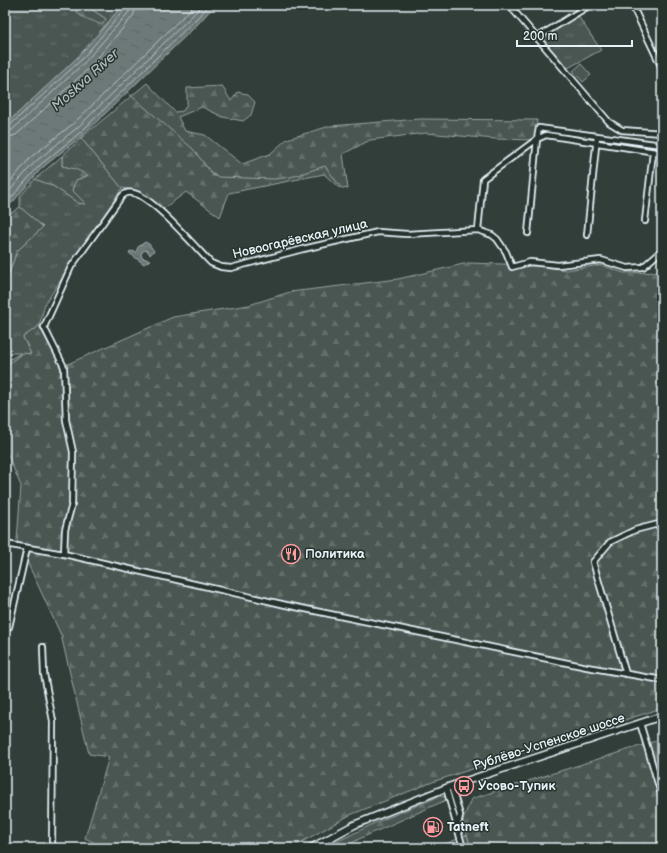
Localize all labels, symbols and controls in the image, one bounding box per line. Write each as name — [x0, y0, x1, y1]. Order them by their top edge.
scale bar — [517, 22, 632, 48]
text: 200 m — [523, 29, 557, 44]
water label: Moskva River — [48, 45, 123, 115]
street label: Новоогарёвская улица — [231, 216, 369, 262]
restaurant icon: Политика — [280, 543, 302, 565]
place label: Политика — [305, 546, 365, 562]
street label: Рублёво-Успенское шоссе — [471, 710, 627, 774]
bus stop icon: Усово-Тупик — [453, 775, 475, 797]
place label: Усово-Тупик — [478, 778, 556, 794]
fuel station icon: Tatneft — [422, 816, 444, 838]
place label: Tatneft — [447, 819, 489, 835]

